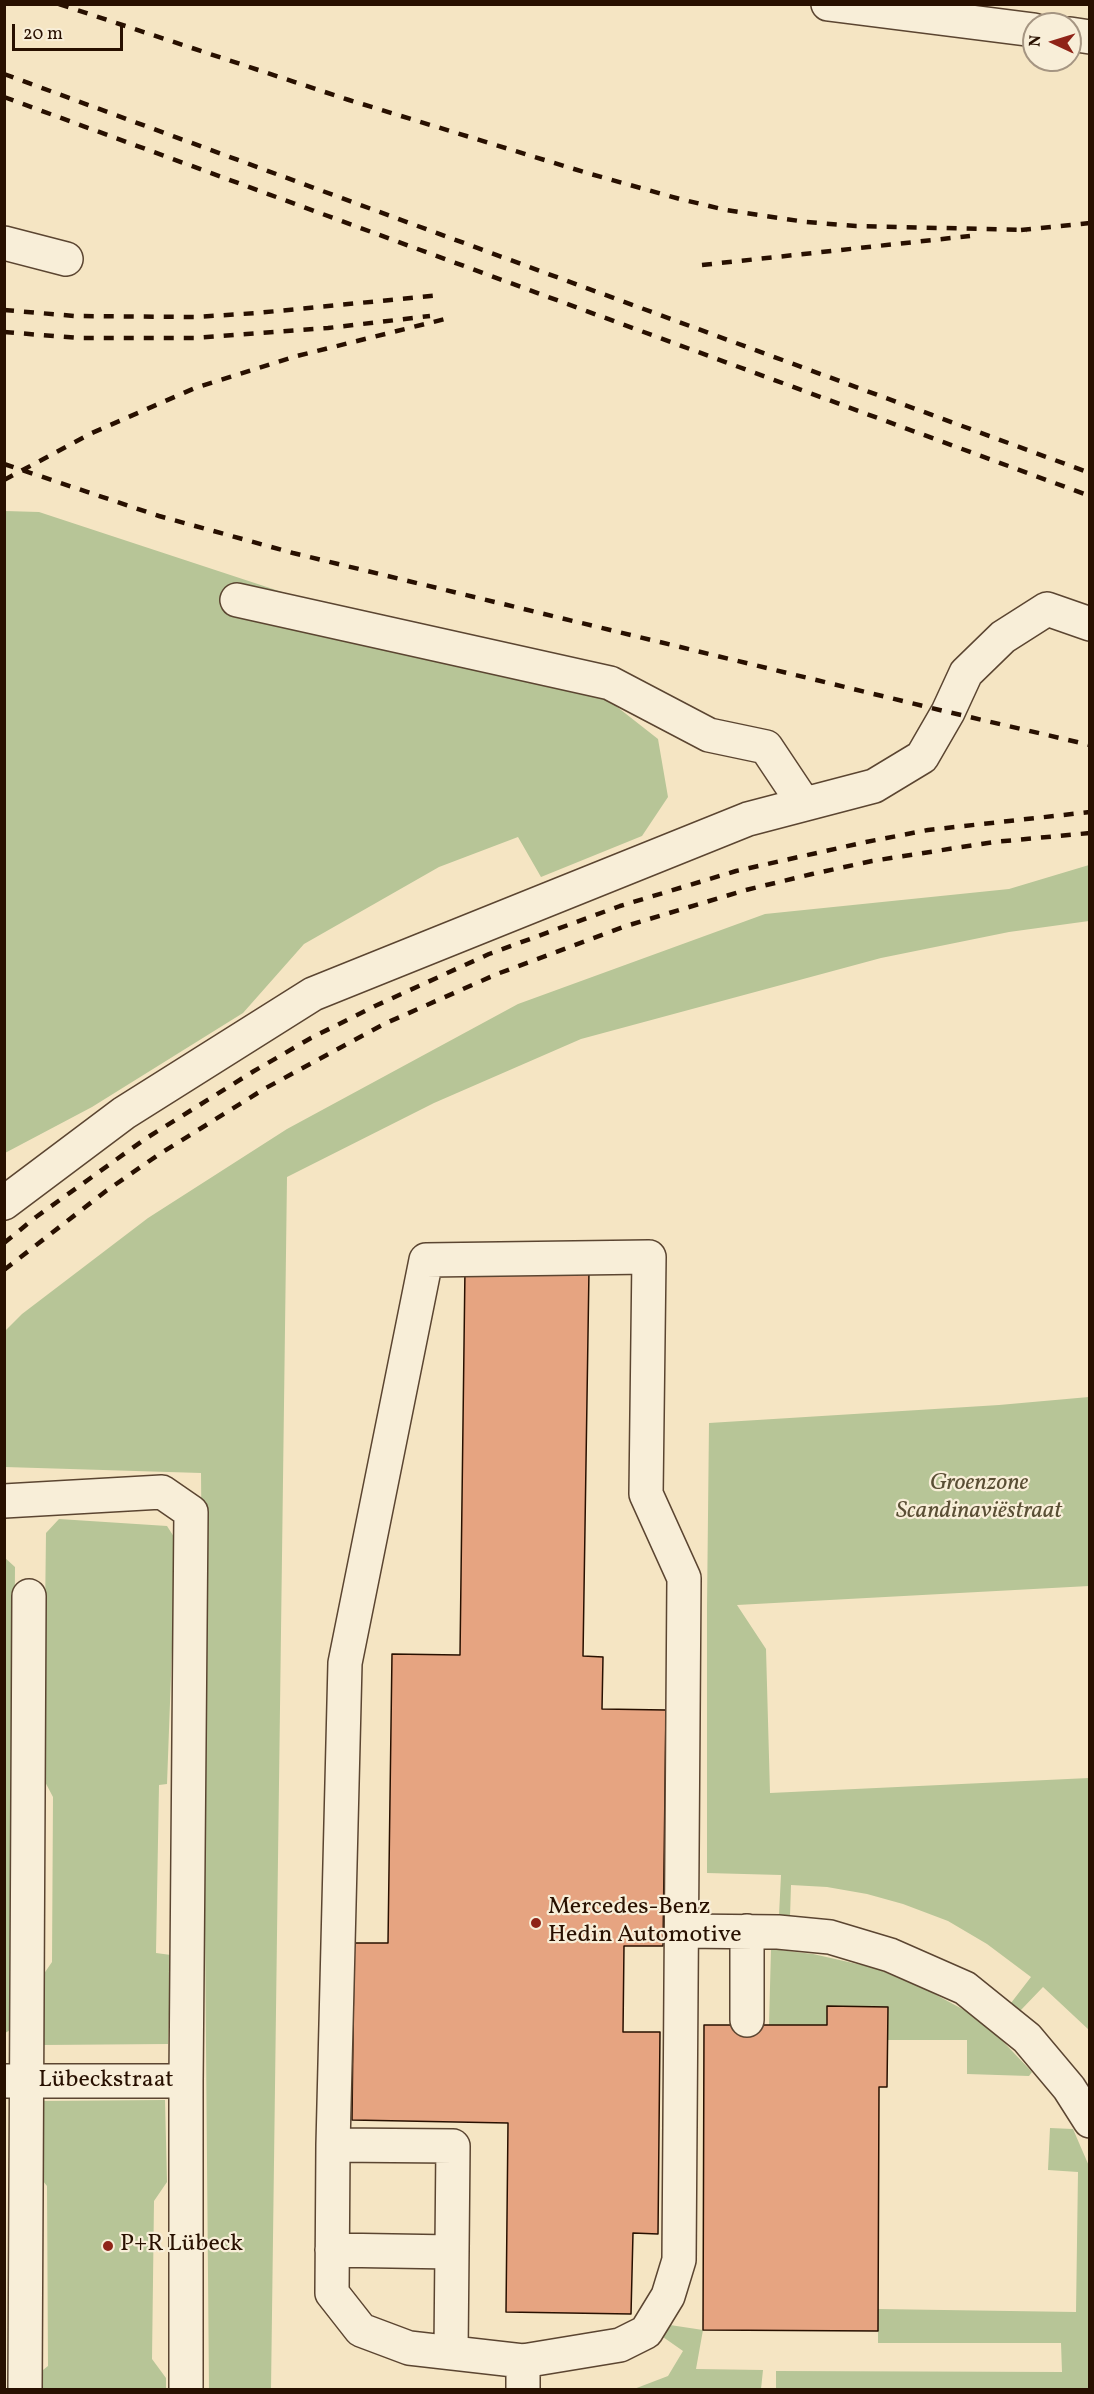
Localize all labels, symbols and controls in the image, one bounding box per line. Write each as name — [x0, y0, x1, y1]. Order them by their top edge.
scale bar — [15, 12, 126, 50]
north arrow — [1022, 12, 1082, 72]
text: 20 m — [23, 22, 63, 47]
text: N — [1025, 34, 1047, 47]
park label: Groenzone Scandinaviëstraat — [896, 1471, 1062, 1527]
place label: Mercedes-Benz Hedin Automotive — [548, 1895, 742, 1951]
marker: Mercedes-Benz Hedin Automotive — [529, 1916, 543, 1930]
street label: Lübeckstraat — [38, 2068, 174, 2096]
place label: P+R Lübeck — [120, 2232, 243, 2260]
marker: P+R Lübeck — [101, 2239, 115, 2253]

